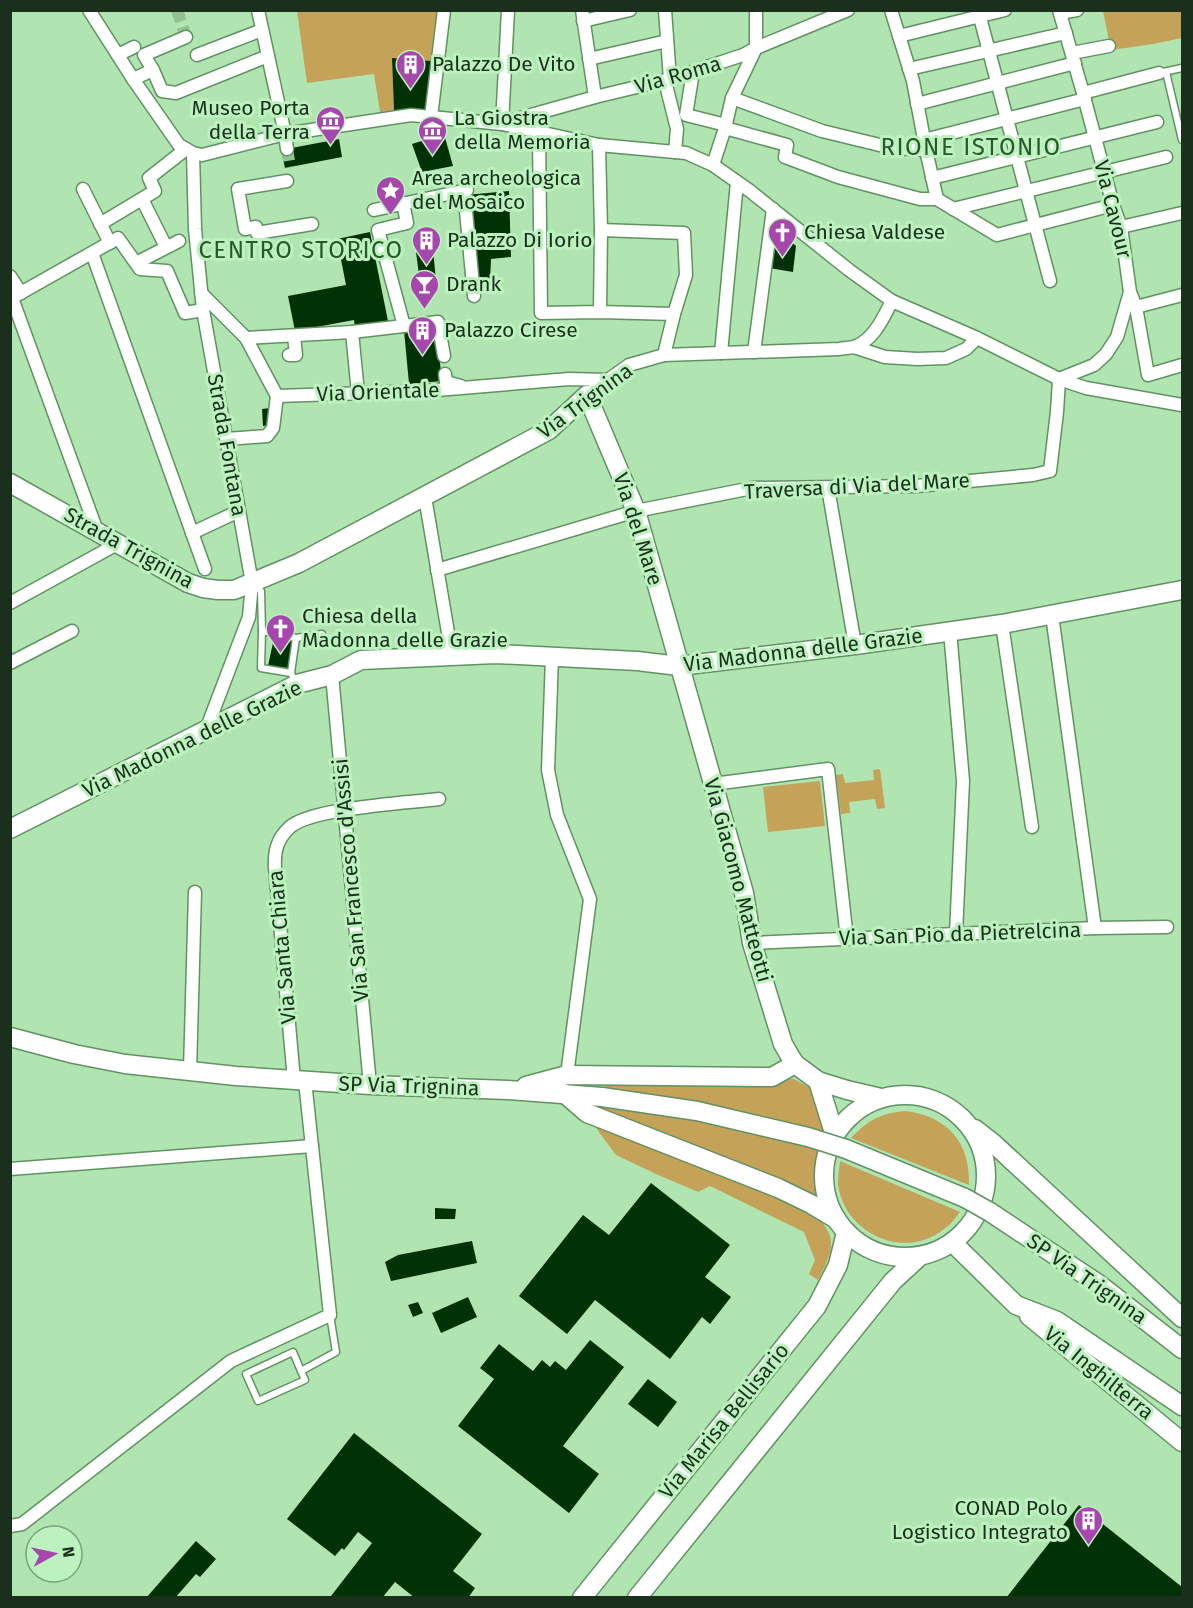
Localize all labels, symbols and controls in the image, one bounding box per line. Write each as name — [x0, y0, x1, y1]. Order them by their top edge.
building icon: Palazzo De Vito — [395, 48, 427, 90]
street label: Via Roma — [632, 50, 724, 100]
place label: Palazzo De Vito — [432, 51, 575, 77]
place label: Museo Porta della Terra — [192, 95, 310, 145]
museum icon: Museo Porta della Terra — [315, 104, 347, 146]
place label: La Giostra della Memoria — [454, 105, 591, 155]
museum icon: La Giostra della Memoria — [417, 114, 449, 156]
district label: RIONE ISTONIO — [880, 133, 1062, 161]
street label: Via Cavour — [1088, 157, 1138, 261]
place label: Area archeologica del Mosaico — [412, 165, 581, 215]
place icon: Area archeologica del Mosaico — [375, 174, 407, 216]
church icon: Chiesa Valdese — [767, 216, 799, 258]
place label: Chiesa Valdese — [804, 219, 945, 245]
building icon: Palazzo Di Iorio — [410, 224, 442, 266]
place label: Palazzo Di Iorio — [447, 227, 593, 253]
district label: CENTRO STORICO — [198, 236, 404, 264]
bar icon: Drank — [409, 268, 441, 310]
place label: Drank — [446, 271, 502, 297]
building icon: Palazzo Cirese — [407, 314, 439, 356]
place label: Palazzo Cirese — [444, 317, 578, 343]
street label: Via Trignina — [532, 358, 638, 444]
street label: Strada Fontana — [202, 372, 252, 518]
street label: Via Orientale — [316, 377, 440, 407]
street label: Traversa di Via del Mare — [744, 467, 970, 505]
street label: Via del Mare — [608, 469, 668, 589]
street label: Strada Trignina — [59, 502, 199, 594]
place label: Chiesa della Madonna delle Grazie — [302, 603, 508, 653]
church icon: Chiesa della Madonna delle Grazie — [265, 612, 297, 654]
street label: Via Madonna delle Grazie — [682, 622, 924, 678]
street label: Via Madonna delle Grazie — [78, 675, 306, 803]
street label: Via San Francesco d'Assisi — [327, 757, 375, 1003]
street label: Via Giacomo Matteotti — [698, 775, 778, 985]
street label: Via Santa Chiara — [262, 869, 302, 1025]
street label: Via San Pio da Pietrelcina — [838, 917, 1082, 951]
street label: SP Via Trignina — [338, 1071, 480, 1101]
street label: SP Via Trignina — [1022, 1228, 1152, 1330]
street label: Via Inghilterra — [1039, 1321, 1159, 1425]
street label: Via Marisa Bellisario — [653, 1338, 795, 1504]
place label: CONAD Polo Logistico Integrato — [892, 1495, 1068, 1545]
building icon: CONAD Polo Logistico Integrato — [1073, 1504, 1105, 1546]
north arrow — [24, 1524, 84, 1584]
text: N — [58, 1545, 79, 1559]

